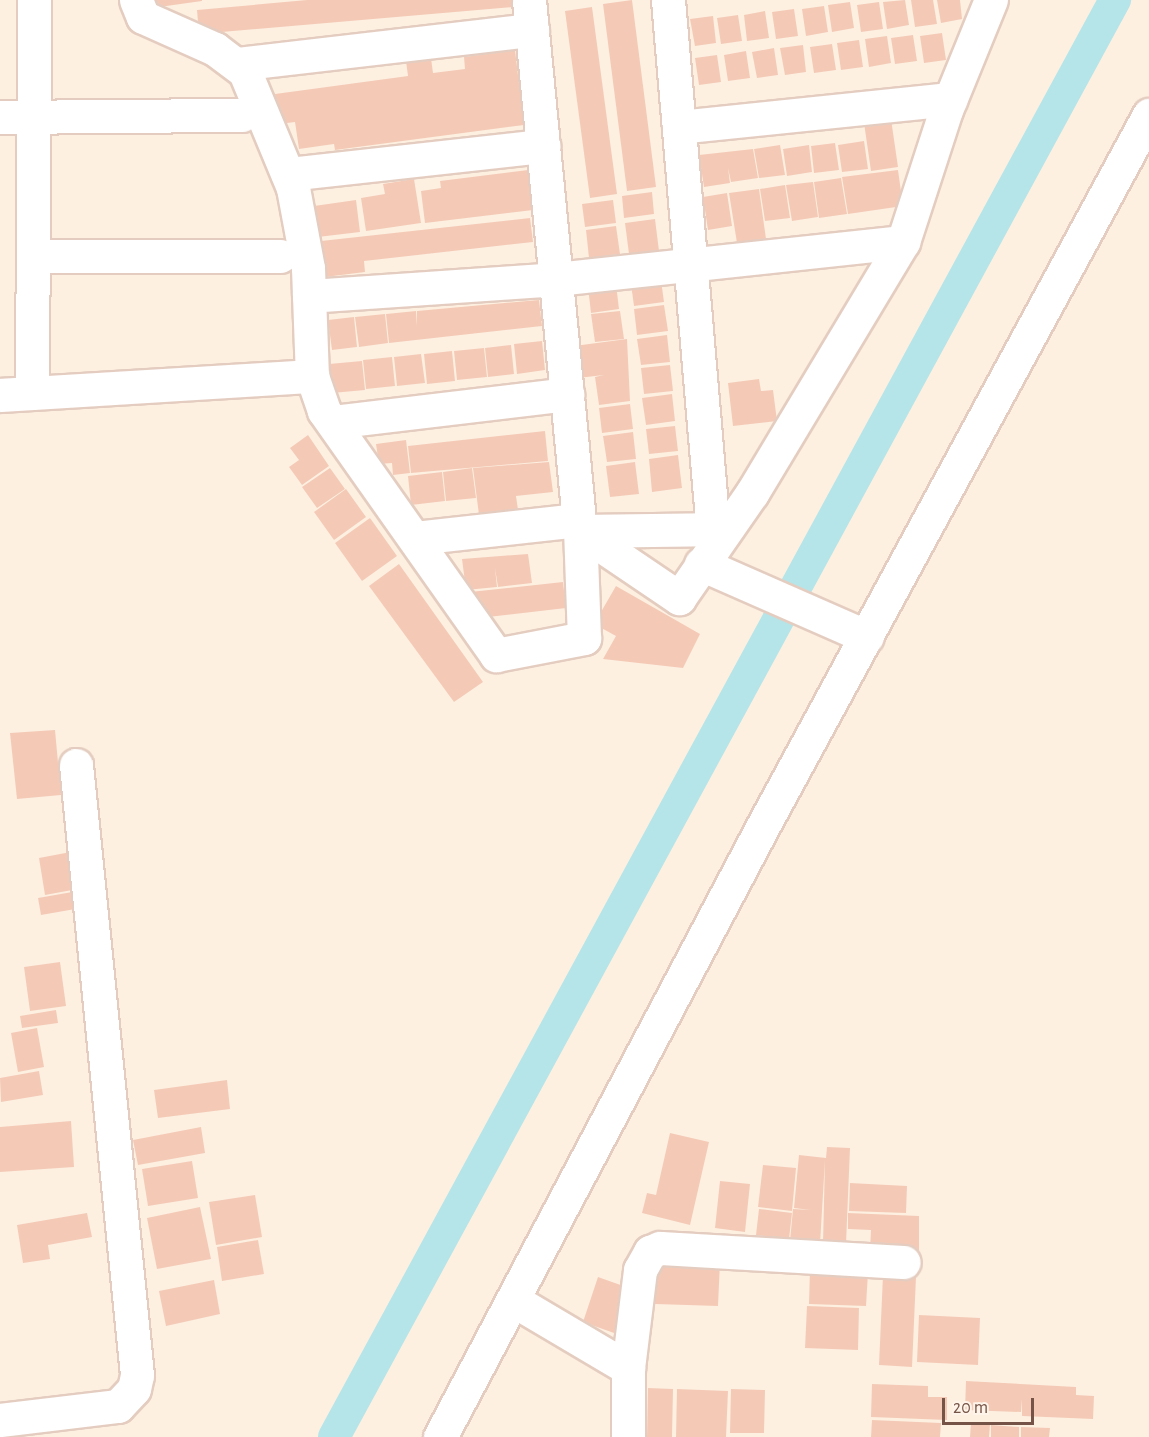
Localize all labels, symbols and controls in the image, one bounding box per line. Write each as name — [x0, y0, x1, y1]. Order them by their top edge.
scale bar — [945, 1386, 1036, 1424]
text: 20 m — [953, 1399, 988, 1417]

